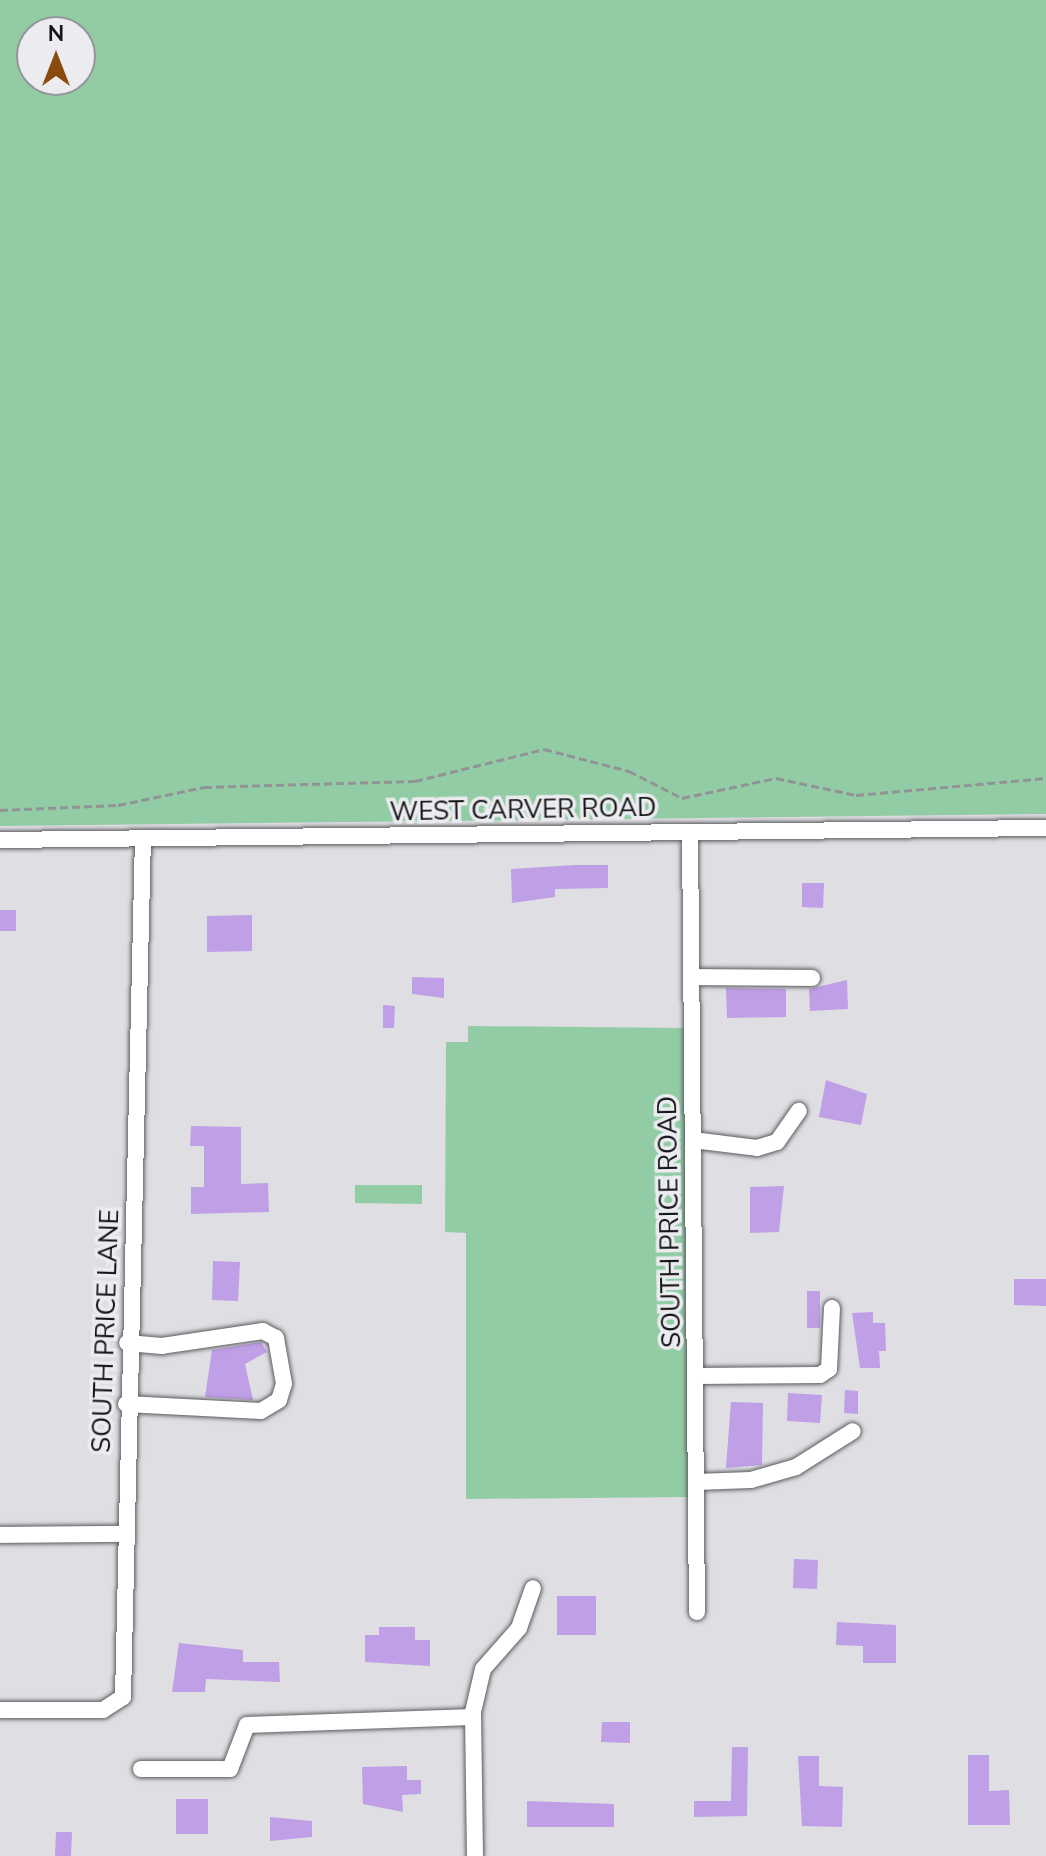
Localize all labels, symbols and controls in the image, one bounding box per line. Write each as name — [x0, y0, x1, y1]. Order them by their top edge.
north arrow — [16, 16, 96, 96]
text: N — [48, 19, 64, 49]
street label: WEST CARVER ROAD — [389, 792, 657, 828]
street label: SOUTH PRICE ROAD — [652, 1096, 688, 1348]
street label: SOUTH PRICE LANE — [86, 1209, 126, 1453]

